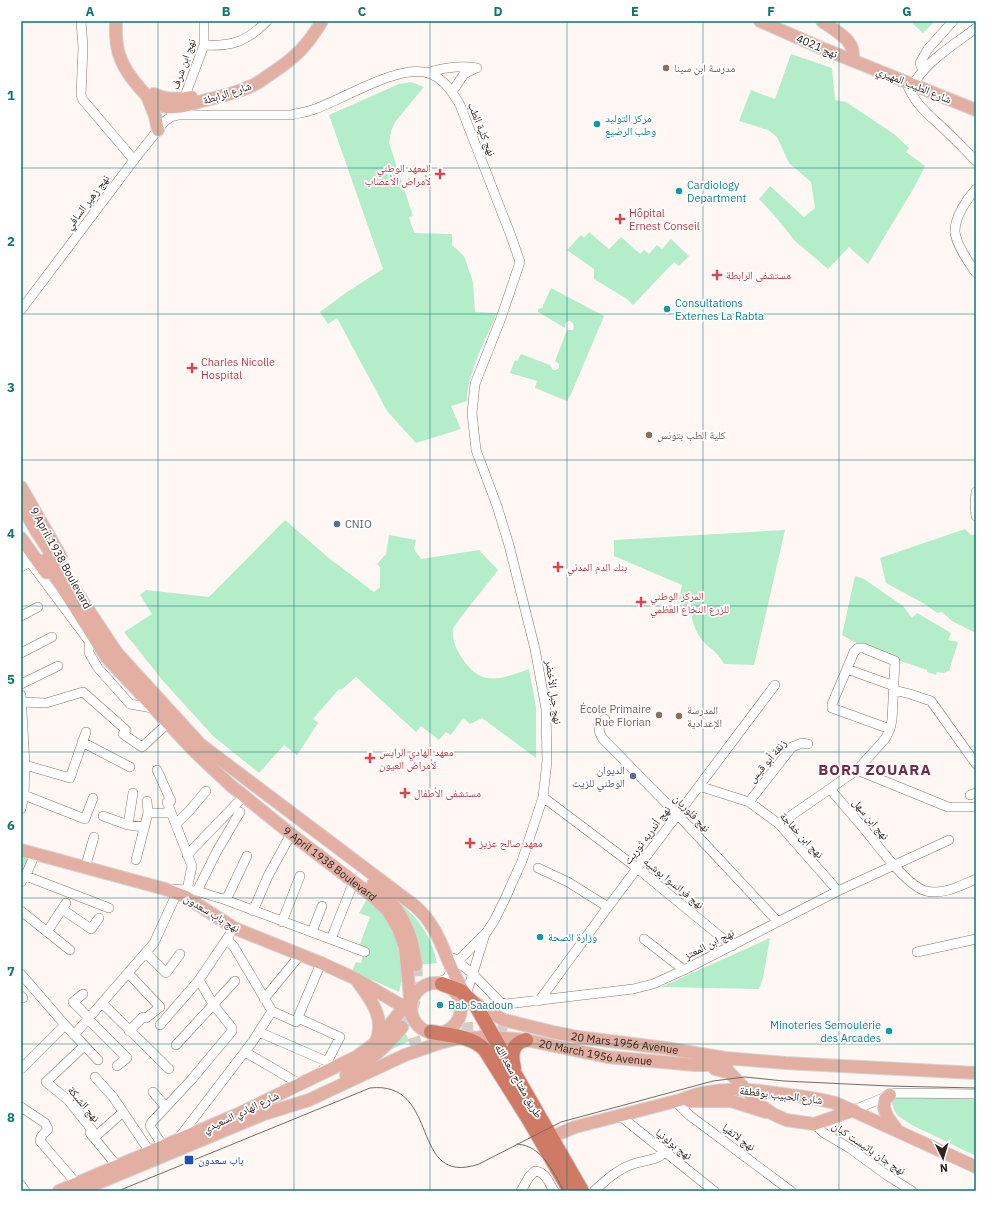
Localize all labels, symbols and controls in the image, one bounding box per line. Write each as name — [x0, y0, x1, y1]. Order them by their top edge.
text: A — [86, 3, 95, 20]
text: B — [222, 3, 231, 20]
text: C — [358, 3, 367, 20]
text: D — [493, 3, 503, 20]
text: E — [631, 3, 639, 20]
text: F — [767, 3, 775, 20]
text: G — [902, 3, 912, 20]
street label: نهج 4021 — [794, 31, 840, 61]
street label: نهج ابن شرف — [168, 37, 198, 91]
place label: مدرسة ابن سينا — [674, 61, 735, 75]
marker: مدرسة ابن سينا — [661, 63, 671, 73]
street label: شارع الطيب المهيري — [874, 64, 954, 108]
street label: شارع الرابطة — [201, 79, 253, 107]
text: 1 — [7, 87, 15, 104]
street label: نهج كلية الطب — [465, 100, 499, 158]
place label: مركز التوليد وطب الرضيع — [605, 111, 656, 138]
marker: مركز التوليد وطب الرضيع — [592, 119, 602, 129]
place label: المعهد الوطني لأمراض الأعصاب — [365, 161, 431, 188]
marker: المعهد الوطني لأمراض الأعصاب — [434, 168, 446, 180]
street label: نهج زهير السافي — [62, 172, 114, 233]
place label: Cardiology Department — [687, 178, 747, 205]
marker: Cardiology Department — [674, 186, 684, 196]
place label: Hôpital Ernest Conseil — [629, 206, 700, 233]
marker: Hôpital Ernest Conseil — [614, 213, 626, 225]
text: 2 — [7, 233, 15, 250]
place label: مستشفى الرابطة — [726, 268, 791, 282]
marker: مستشفى الرابطة — [711, 269, 723, 281]
place label: Consultations Externes La Rabta — [675, 296, 764, 323]
marker: Consultations Externes La Rabta — [662, 304, 672, 314]
place label: Charles Nicolle Hospital — [201, 355, 275, 382]
marker: Charles Nicolle Hospital — [186, 362, 198, 374]
text: 3 — [7, 379, 15, 396]
place label: كلية الطب بتونس — [657, 428, 726, 442]
marker: كلية الطب بتونس — [644, 430, 654, 440]
street label: 9 April 1938 Boulevard — [27, 505, 95, 611]
place label: CNIO — [345, 517, 372, 531]
marker: CNIO — [332, 519, 342, 529]
text: 4 — [7, 525, 15, 542]
place label: بنك الدم المدني — [567, 560, 627, 576]
marker: بنك الدم المدني — [552, 561, 564, 573]
place label: المركز الوطني للزرع النخاع العظمي — [650, 589, 729, 618]
marker: المركز الوطني للزرع النخاع العظمي — [635, 596, 647, 608]
street label: نهج جبل الأخضر — [542, 658, 565, 725]
text: 5 — [7, 671, 15, 688]
place label: École Primaire Rue Florian — [580, 702, 651, 729]
place label: المدرسة الإعدادية — [687, 703, 722, 730]
marker: École Primaire Rue Florian — [654, 710, 664, 720]
marker: المدرسة الإعدادية — [674, 711, 684, 721]
street label: زنقة أبو قيس — [745, 736, 789, 786]
place label: معهد الهادي الرايس لأمراض العيون — [379, 745, 453, 772]
marker: معهد الهادي الرايس لأمراض العيون — [364, 752, 376, 764]
district label: BORJ ZOUARA — [818, 760, 932, 779]
place label: الديوان الوطني للزيت — [572, 763, 625, 792]
marker: الديوان الوطني للزيت — [628, 771, 638, 781]
place label: مستشفى الأطفال — [414, 786, 481, 800]
marker: مستشفى الأطفال — [399, 787, 411, 799]
street label: نهج فلوريان — [671, 791, 713, 835]
street label: نهج ابن سهل — [850, 795, 892, 843]
street label: نهج أندريه ثوريت — [620, 803, 674, 867]
street label: نهج ابن خفاجة — [777, 809, 827, 861]
text: 6 — [7, 817, 15, 834]
street label: 9 April 1938 Boulevard — [280, 823, 380, 904]
place label: معهد صالح عزيز — [478, 836, 542, 850]
marker: معهد صالح عزيز — [464, 837, 476, 849]
street label: نهج فرانسوا بوشيه — [641, 854, 707, 912]
street label: نهج باب سعدون — [182, 891, 242, 935]
street label: نهج ابن المعتز — [681, 925, 736, 963]
place label: وزارة الصحة — [548, 930, 597, 944]
marker: وزارة الصحة — [535, 932, 545, 942]
text: 7 — [7, 963, 15, 980]
place label: Bab Saadoun — [448, 998, 513, 1012]
marker: Bab Saadoun — [435, 1000, 445, 1010]
place label: Minoteries Semoulerie des Arcades — [770, 1018, 881, 1045]
marker: Minoteries Semoulerie des Arcades — [884, 1026, 894, 1036]
street label: 20 Mars 1956 Avenue — [570, 1029, 680, 1057]
street label: 20 March 1956 Avenue — [538, 1036, 653, 1068]
street label: طريق مفتاح سعد الله — [492, 1042, 546, 1120]
street label: نهج الشبكة — [65, 1083, 103, 1125]
street label: شارع الحبيب بوقطفة — [739, 1083, 823, 1107]
street label: شارع الهادي السعيدي — [201, 1088, 282, 1137]
text: 8 — [7, 1109, 15, 1126]
street label: نهج جان باتيست كبان — [830, 1118, 908, 1178]
street label: نهج لاتفيا — [720, 1120, 758, 1154]
street label: نهج بولونيا — [653, 1125, 695, 1163]
north arrow — [923, 1138, 963, 1178]
place label: باب سعدون — [198, 1153, 244, 1167]
marker: باب سعدون — [183, 1154, 195, 1166]
text: N — [939, 1161, 948, 1175]

